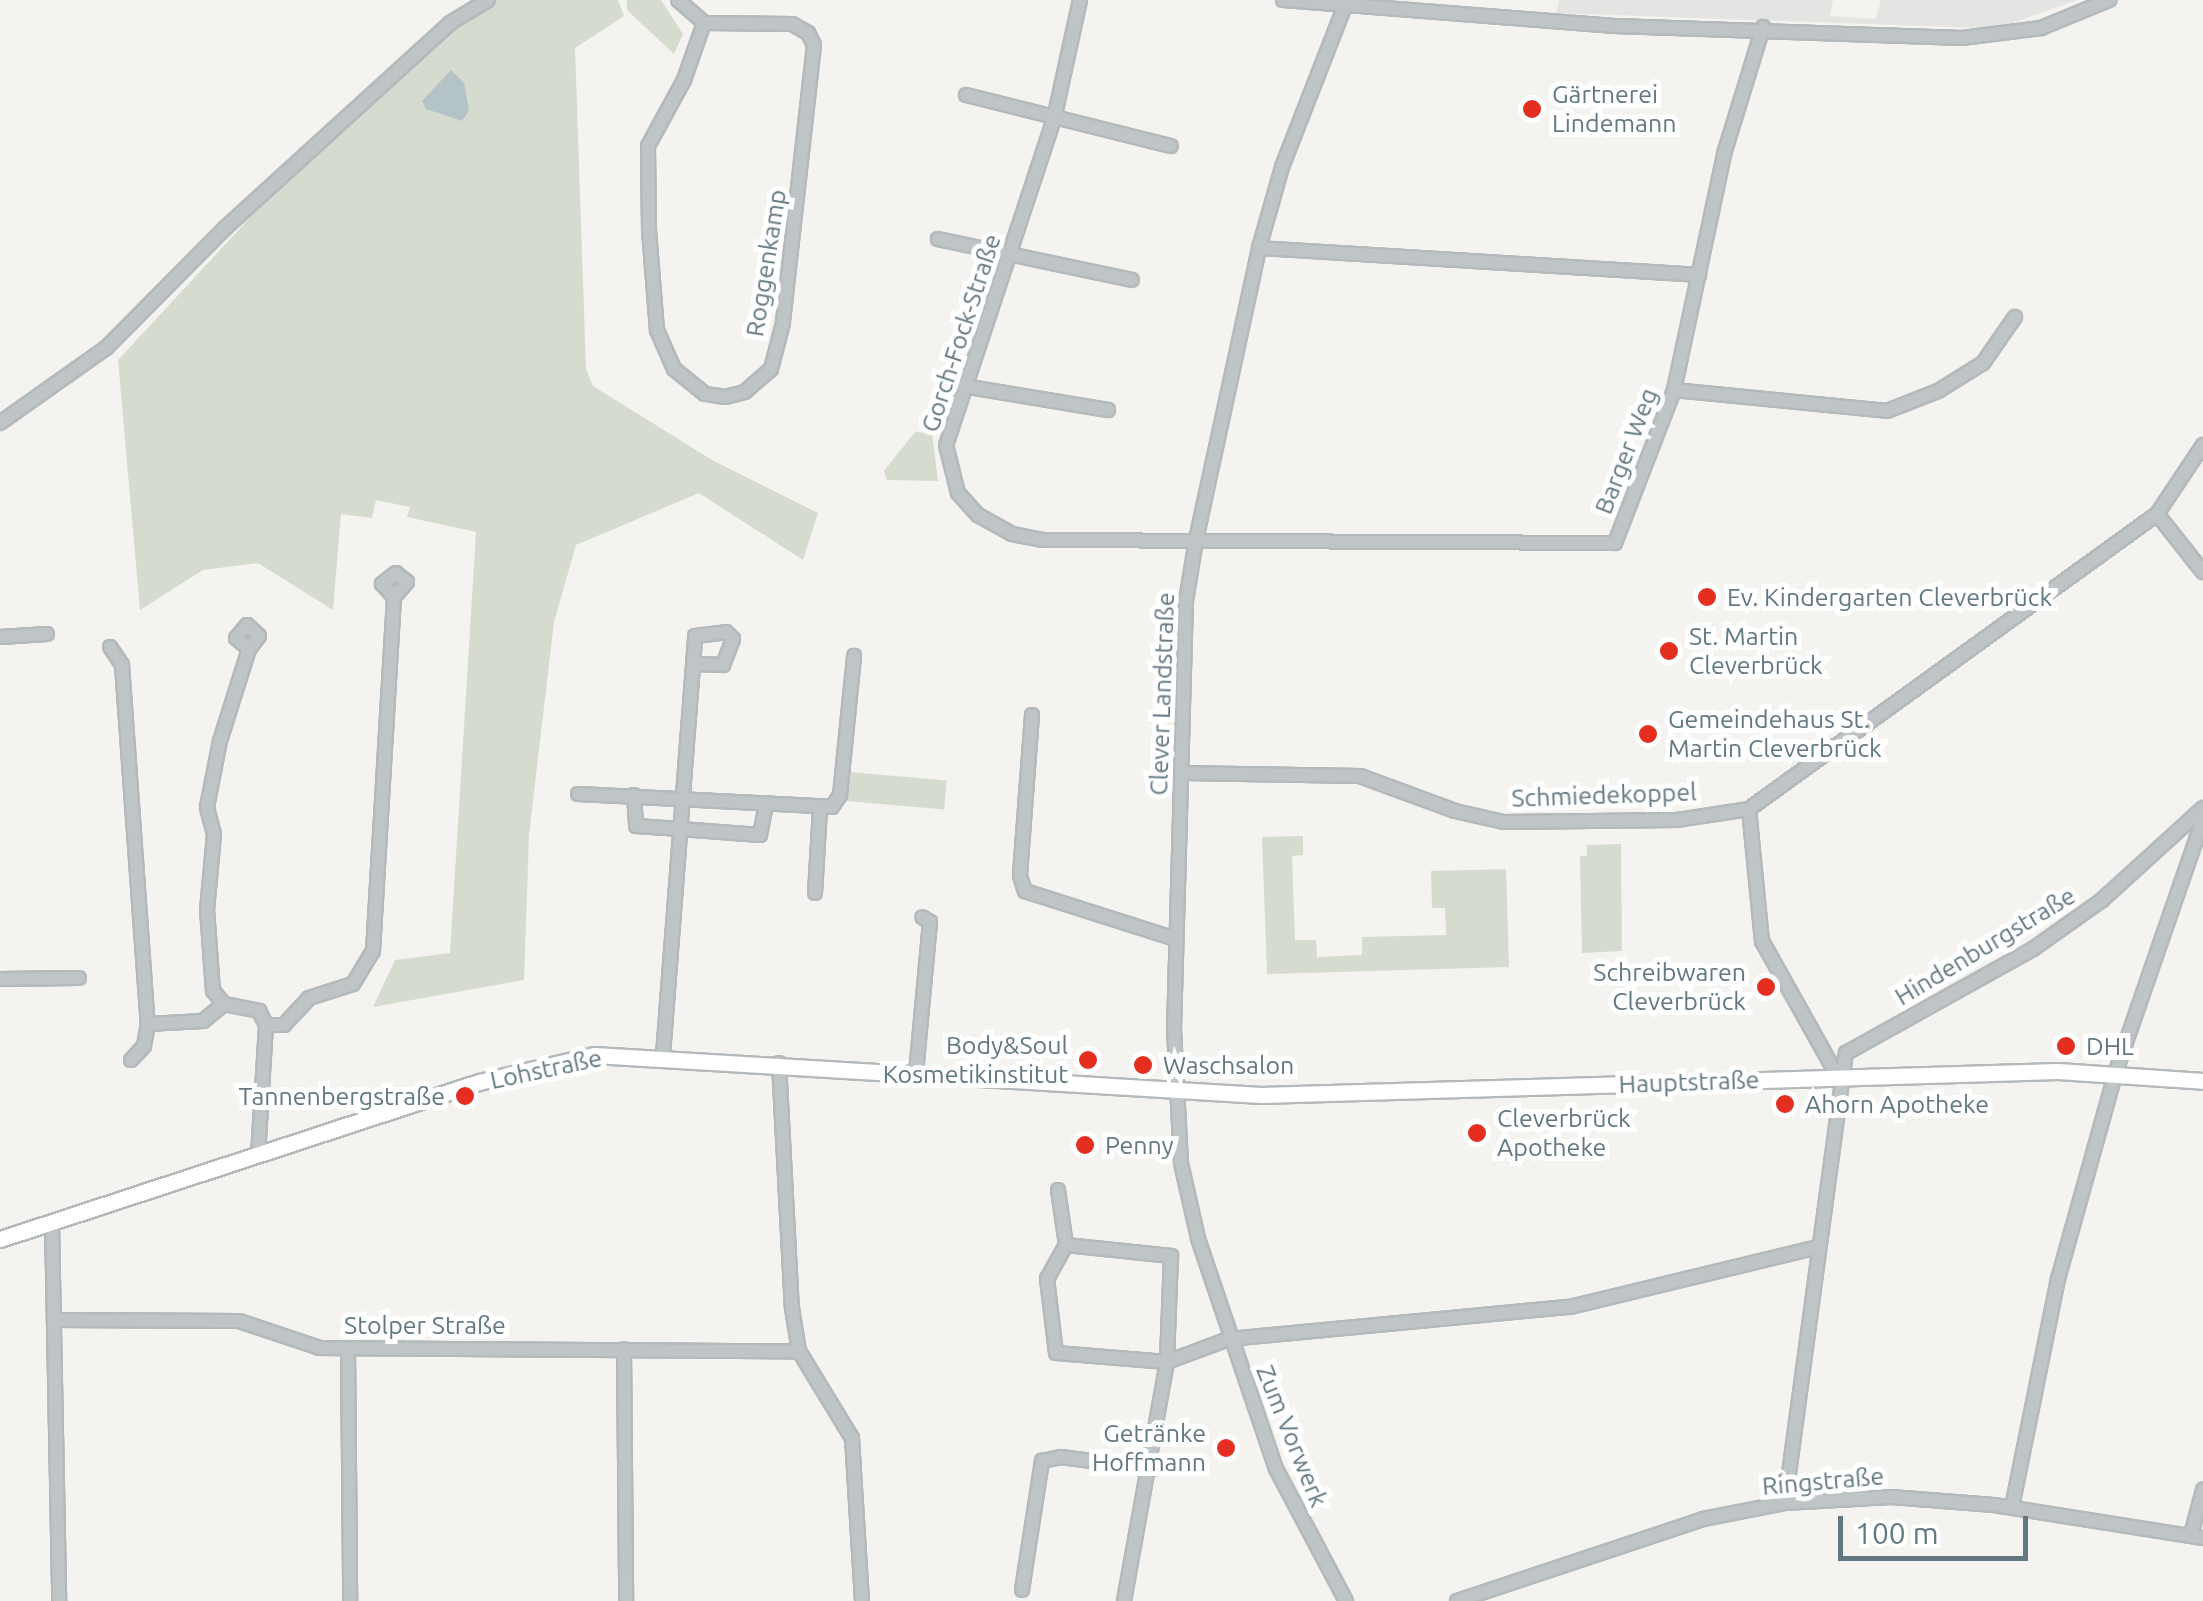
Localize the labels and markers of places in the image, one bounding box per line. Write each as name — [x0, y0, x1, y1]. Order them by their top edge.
place label: Gärtnerei Lindemann — [1552, 80, 1676, 139]
marker: Gärtnerei Lindemann — [1521, 98, 1543, 120]
place label: Ev. Kindergarten Cleverbrück — [1727, 582, 2052, 612]
marker: Ev. Kindergarten Cleverbrück — [1696, 586, 1718, 608]
place label: St. Martin Cleverbrück — [1689, 622, 1823, 681]
marker: St. Martin Cleverbrück — [1658, 640, 1680, 662]
place label: Gemeindehaus St. Martin Cleverbrück — [1668, 705, 1882, 764]
marker: Gemeindehaus St. Martin Cleverbrück — [1637, 723, 1659, 745]
place label: Schreibwaren Cleverbrück — [1593, 958, 1746, 1017]
marker: Schreibwaren Cleverbrück — [1755, 976, 1777, 998]
place label: Body&Soul Kosmetikinstitut — [883, 1031, 1068, 1090]
place label: DHL — [2086, 1031, 2134, 1061]
marker: DHL — [2055, 1035, 2077, 1057]
marker: Body&Soul Kosmetikinstitut — [1077, 1049, 1099, 1071]
place label: Waschsalon — [1163, 1050, 1294, 1080]
marker: Waschsalon — [1132, 1054, 1154, 1076]
place label: Tannenbergstraße — [239, 1081, 445, 1111]
marker: Tannenbergstraße — [454, 1085, 476, 1107]
place label: Ahorn Apotheke — [1805, 1089, 1989, 1119]
marker: Ahorn Apotheke — [1774, 1093, 1796, 1115]
place label: Cleverbrück Apotheke — [1497, 1104, 1631, 1163]
marker: Cleverbrück Apotheke — [1466, 1122, 1488, 1144]
place label: Penny — [1105, 1130, 1174, 1160]
marker: Penny — [1074, 1134, 1096, 1156]
place label: Getränke Hoffmann — [1092, 1419, 1206, 1478]
marker: Getränke Hoffmann — [1215, 1437, 1237, 1459]

